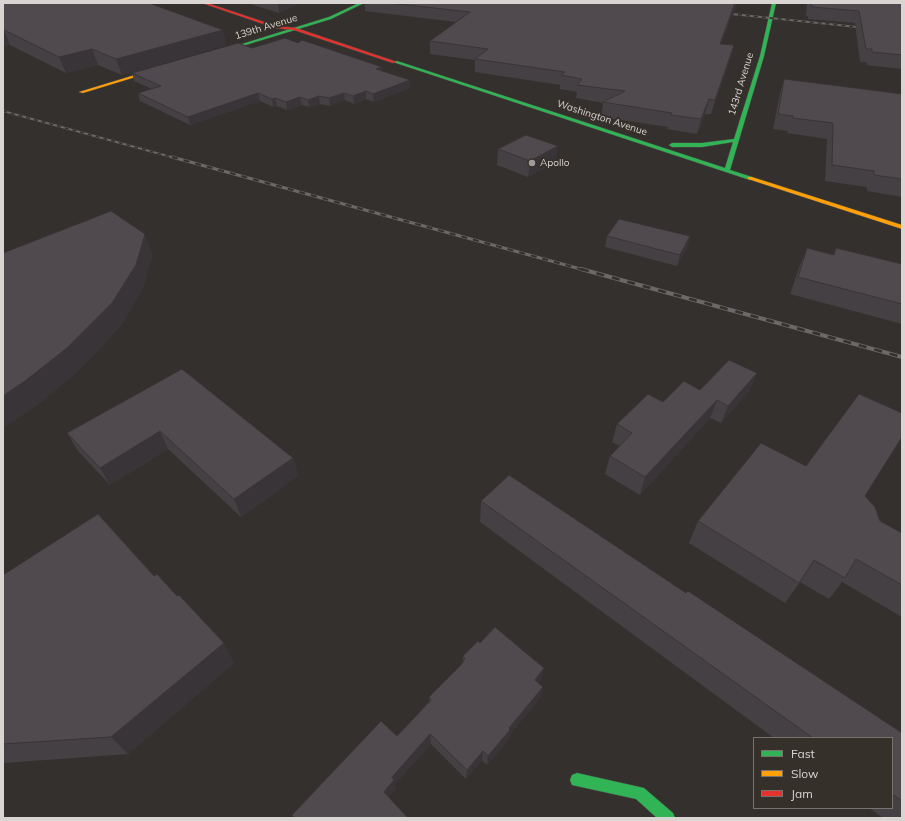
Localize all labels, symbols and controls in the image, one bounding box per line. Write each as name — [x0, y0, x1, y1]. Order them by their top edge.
street label: 139th Avenue — [233, 12, 299, 42]
street label: 143rd Avenue — [726, 51, 756, 117]
street label: Washington Avenue — [555, 98, 649, 138]
place label: Apollo — [540, 157, 570, 169]
marker: Apollo — [527, 158, 537, 168]
legend — [753, 737, 893, 809]
text: Fast — [791, 746, 815, 761]
text: Slow — [791, 766, 819, 781]
text: Jam — [791, 786, 813, 801]

